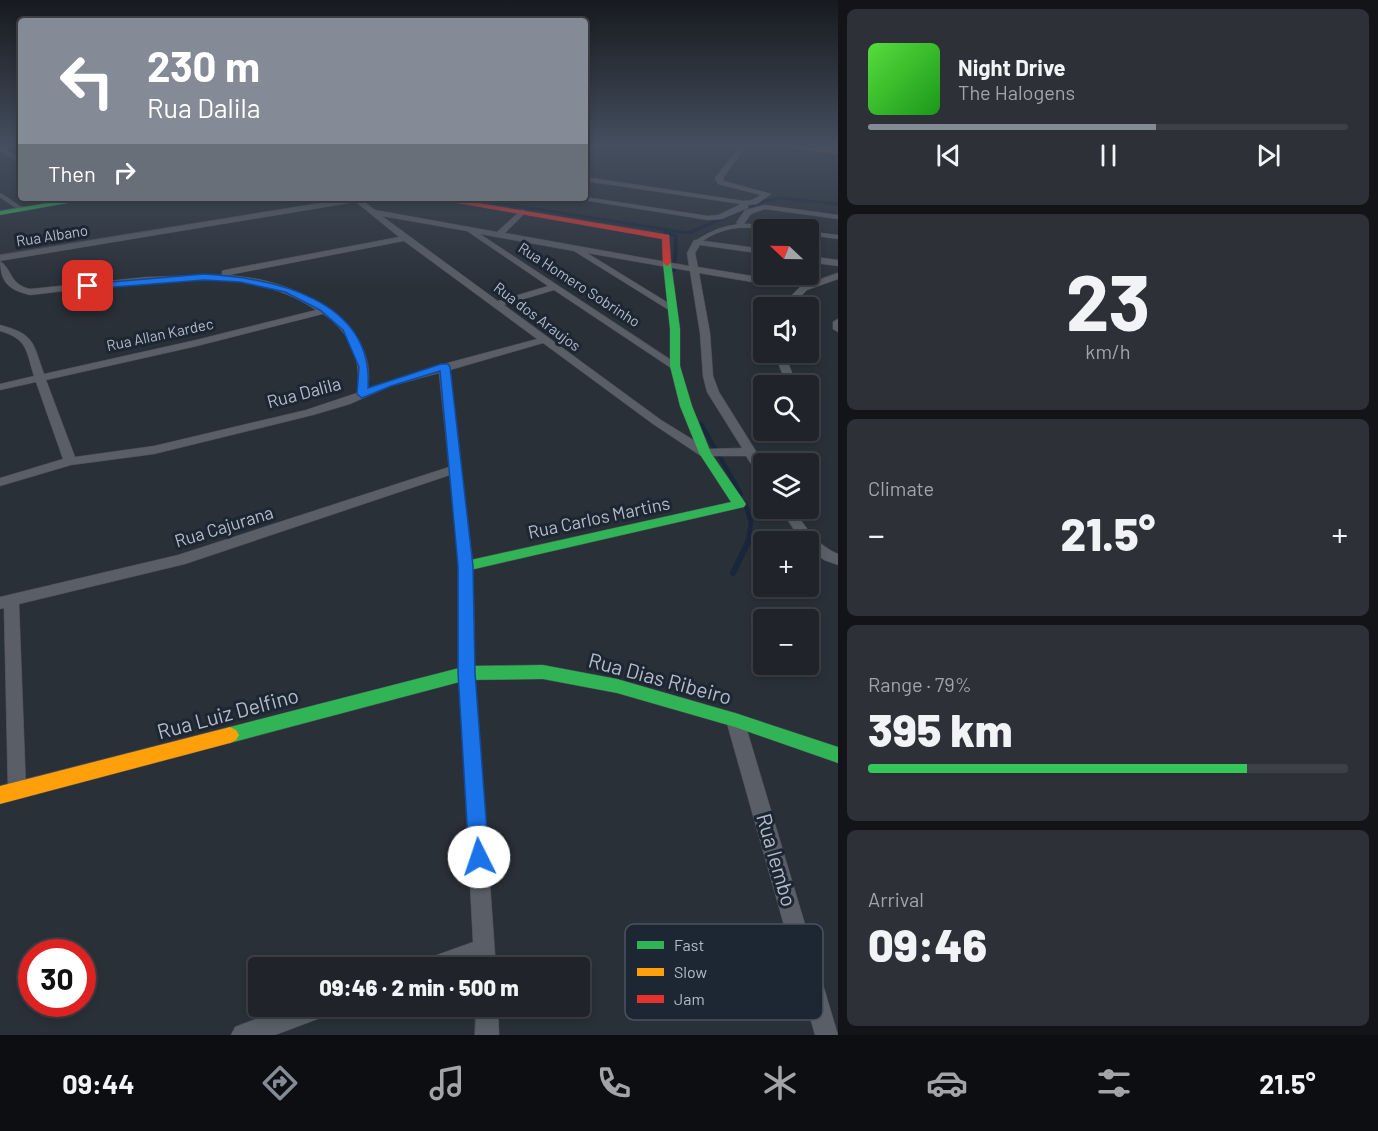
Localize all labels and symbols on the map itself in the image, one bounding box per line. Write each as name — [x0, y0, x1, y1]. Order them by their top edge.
north arrow — [753, 219, 819, 285]
street label: Rua Albano — [15, 220, 89, 250]
street label: Rua Homero Sobrinho — [515, 238, 644, 330]
pin — [62, 260, 113, 311]
street label: Rua dos Araujos — [491, 278, 584, 355]
street label: Rua Allan Kardec — [105, 314, 215, 354]
street label: Rua Dalila — [264, 372, 343, 412]
street label: Rua Carlos Martins — [526, 491, 672, 543]
street label: Rua Cajurana — [172, 501, 276, 551]
street label: Rua Dias Ribeiro — [586, 646, 735, 709]
street label: Rua Luiz Delfino — [154, 682, 301, 743]
street label: Rua Iembo — [752, 810, 803, 909]
position arrow — [447, 825, 511, 889]
legend — [625, 924, 823, 1020]
text: Fast — [674, 935, 704, 954]
speed limit sign: 30 — [18, 939, 96, 1017]
text: Slow — [674, 962, 707, 981]
text: Jam — [674, 989, 705, 1008]

